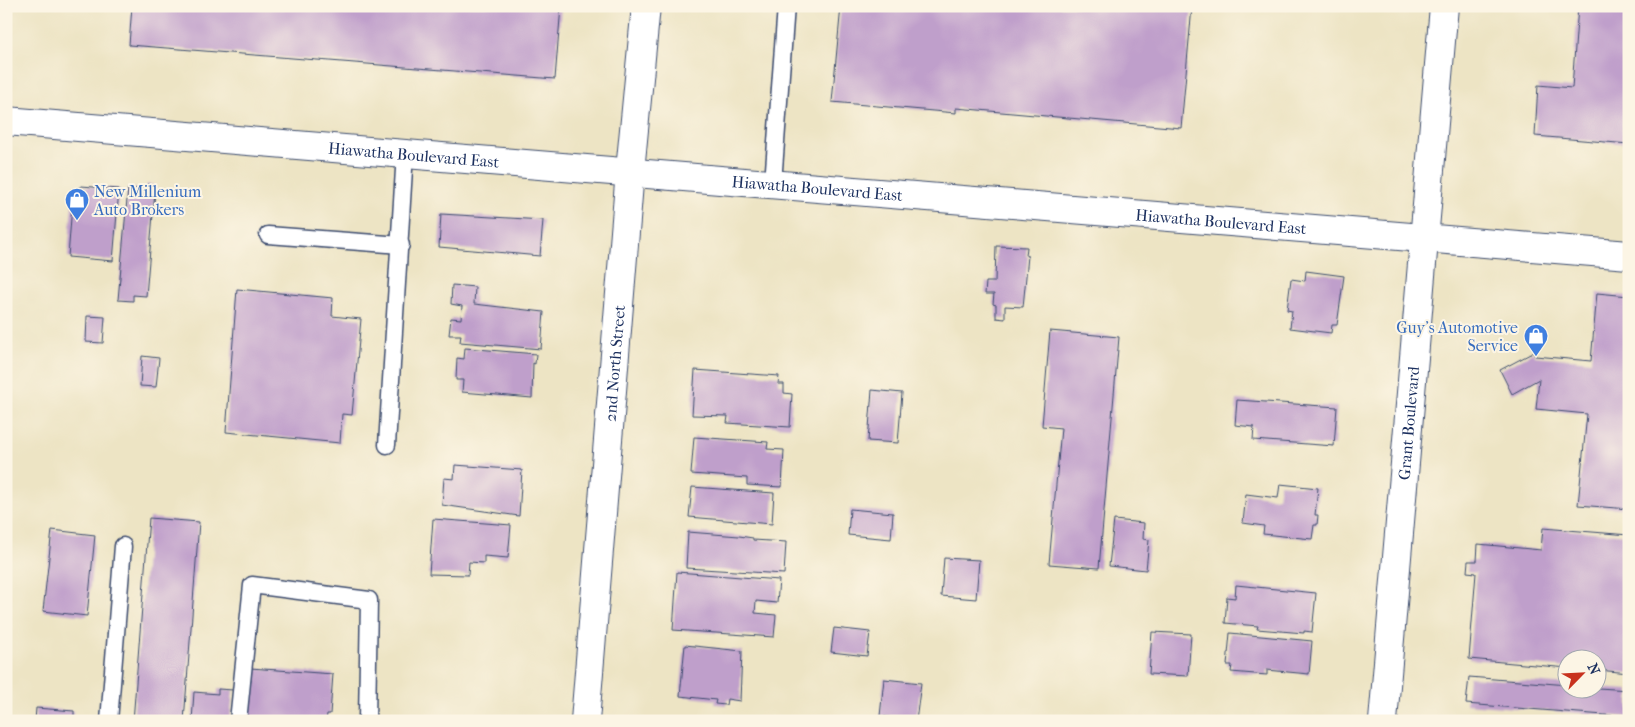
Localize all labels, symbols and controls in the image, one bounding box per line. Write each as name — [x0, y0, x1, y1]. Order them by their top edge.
street label: Hiawatha Boulevard East — [327, 138, 500, 171]
street label: Hiawatha Boulevard East — [731, 171, 904, 205]
place label: New Millenium Auto Brokers — [93, 182, 202, 219]
shop icon: New Millenium Auto Brokers — [64, 187, 90, 221]
street label: Hiawatha Boulevard East — [1135, 205, 1307, 238]
street label: 2nd North Street — [600, 304, 629, 422]
place label: Guy's Automotive Service — [1396, 318, 1518, 355]
shop icon: Guy's Automotive Service — [1523, 323, 1549, 357]
street label: Grant Boulevard — [1394, 365, 1423, 481]
north arrow — [1558, 650, 1608, 700]
text: N — [1583, 661, 1603, 678]

